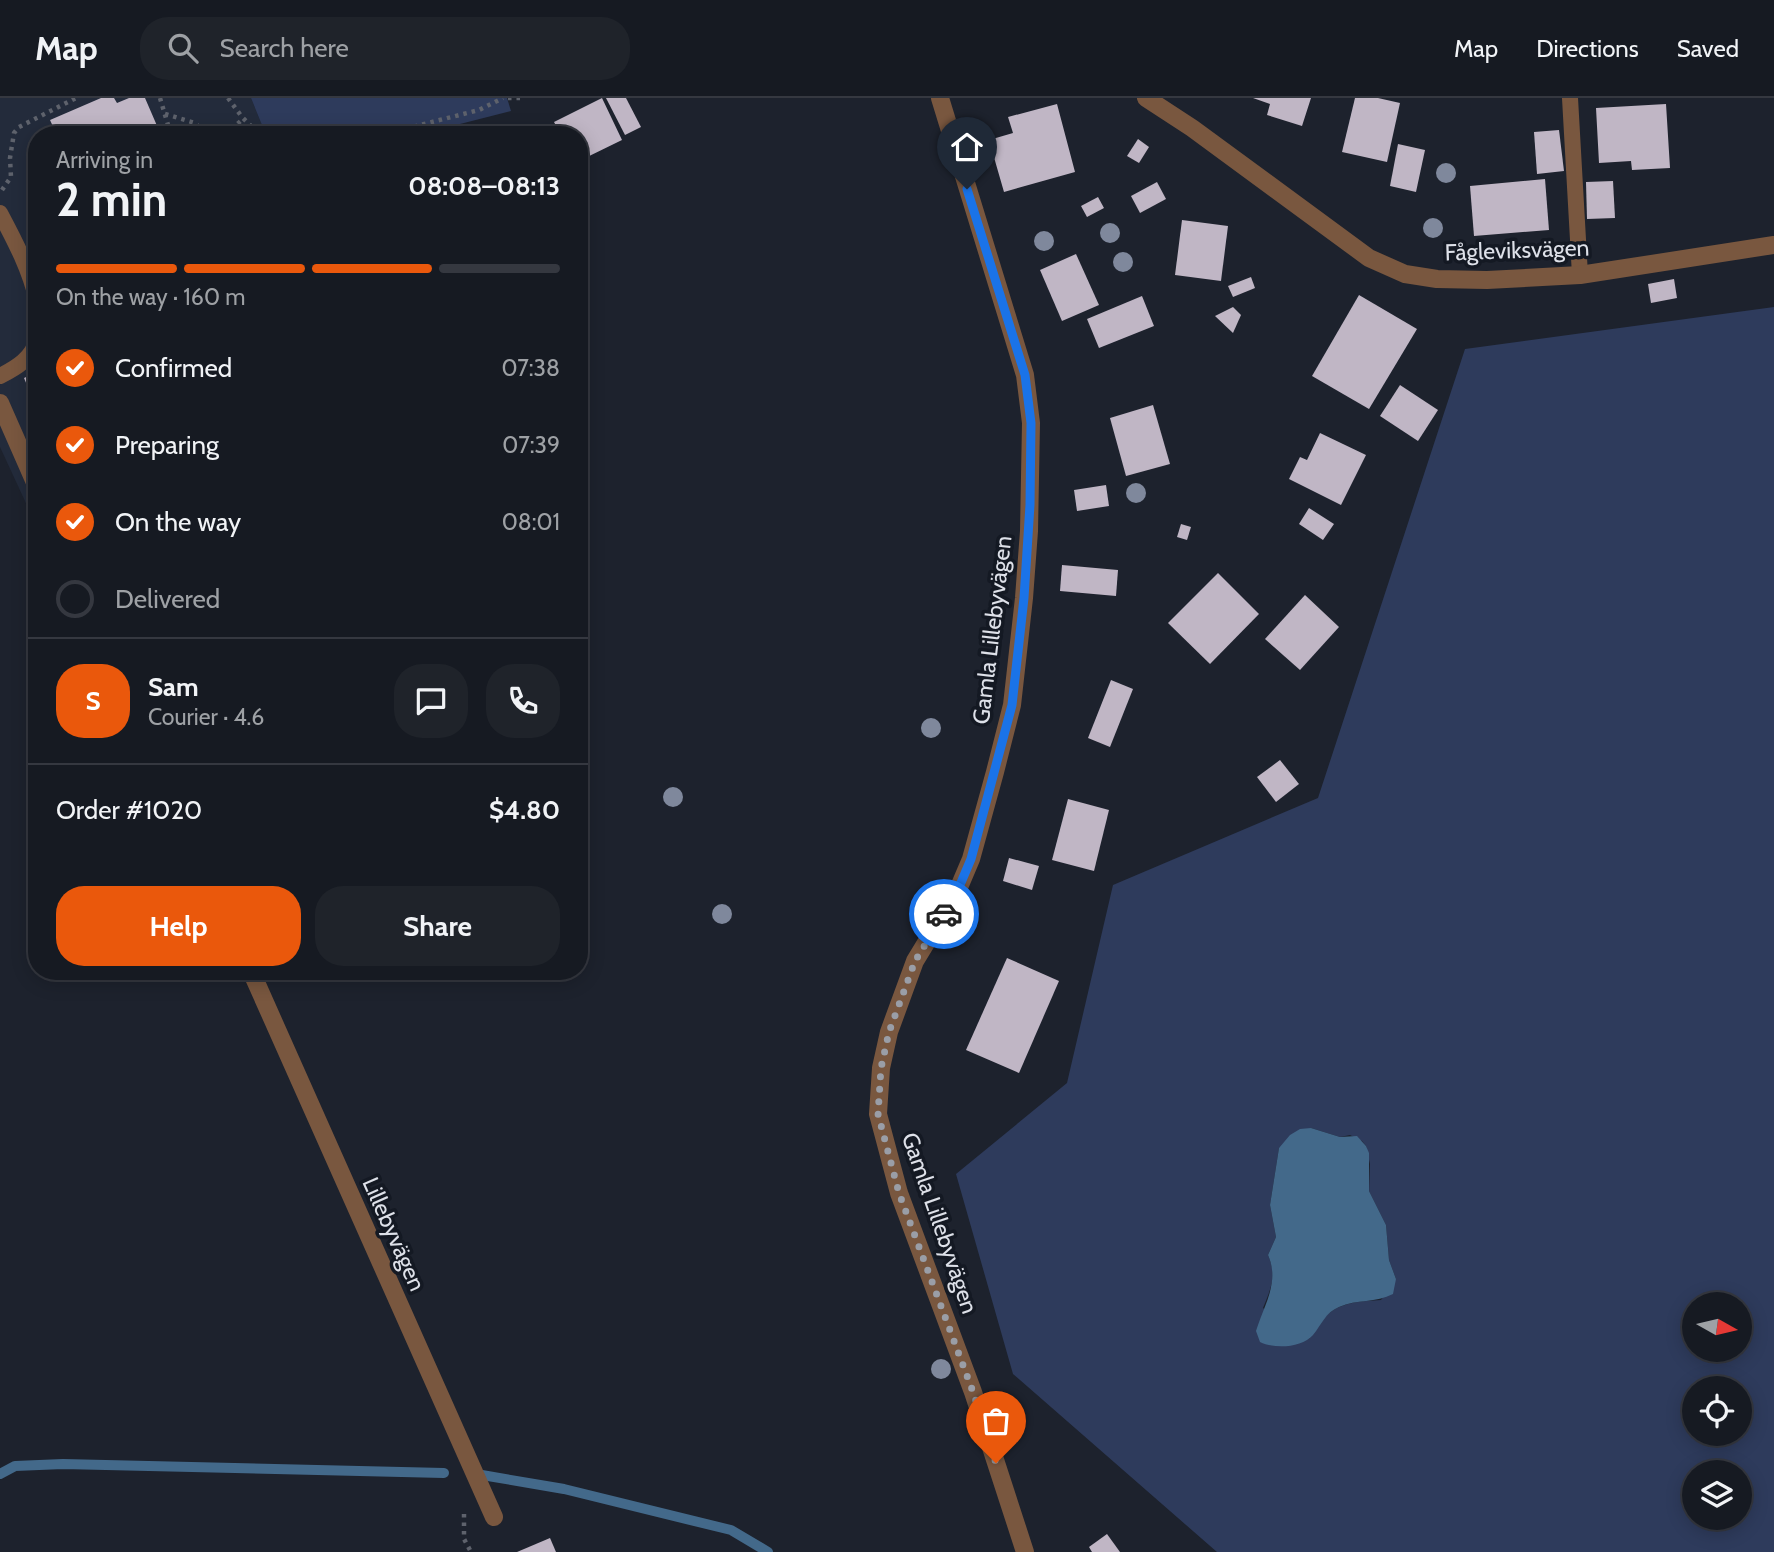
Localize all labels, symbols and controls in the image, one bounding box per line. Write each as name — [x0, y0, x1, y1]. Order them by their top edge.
search box — [140, 17, 630, 80]
text: Map — [35, 28, 98, 68]
icon: search — [164, 29, 202, 67]
text: Search here — [220, 32, 349, 64]
text: Map — [1454, 34, 1498, 63]
text: Directions — [1536, 34, 1639, 63]
text: Saved — [1677, 34, 1739, 63]
pin — [937, 117, 997, 189]
icon: home — [948, 128, 986, 166]
text: Arriving in — [56, 146, 153, 174]
text: 08:08–08:13 — [408, 170, 560, 202]
text: 2 min — [56, 172, 167, 228]
street label: Fågleviksvägen — [1444, 233, 1590, 267]
text: On the way · 160 m — [56, 283, 245, 311]
icon: check — [56, 349, 94, 387]
text: Confirmed — [115, 352, 232, 384]
text: 07:38 — [501, 354, 560, 382]
icon: check — [56, 426, 94, 464]
text: Preparing — [115, 429, 219, 461]
text: 07:39 — [502, 431, 560, 459]
icon: check — [56, 503, 94, 541]
text: On the way — [115, 506, 241, 538]
text: 08:01 — [502, 508, 560, 536]
street label: Gamla Lillebyvägen — [967, 534, 1017, 726]
text: Delivered — [115, 583, 220, 615]
button: chat — [394, 664, 468, 738]
button: phone — [486, 664, 560, 738]
text: Sam — [148, 671, 199, 703]
text: S — [85, 685, 101, 717]
text: Courier · 4.6 — [148, 703, 264, 731]
text: Order #1020 — [56, 794, 202, 826]
text: $4.80 — [489, 794, 560, 826]
courier — [909, 879, 979, 949]
button: Help — [56, 886, 301, 966]
button: Share — [315, 886, 560, 966]
icon: car — [925, 895, 963, 933]
street label: Gamla Lillebyvägen — [896, 1129, 984, 1317]
street label: Lillebyvägen — [357, 1173, 431, 1295]
north arrow — [1682, 1292, 1752, 1362]
map controls — [1682, 1292, 1752, 1530]
button: locate — [1682, 1376, 1752, 1446]
pin — [966, 1391, 1026, 1463]
icon: bag — [977, 1402, 1015, 1440]
button: layers — [1682, 1460, 1752, 1530]

